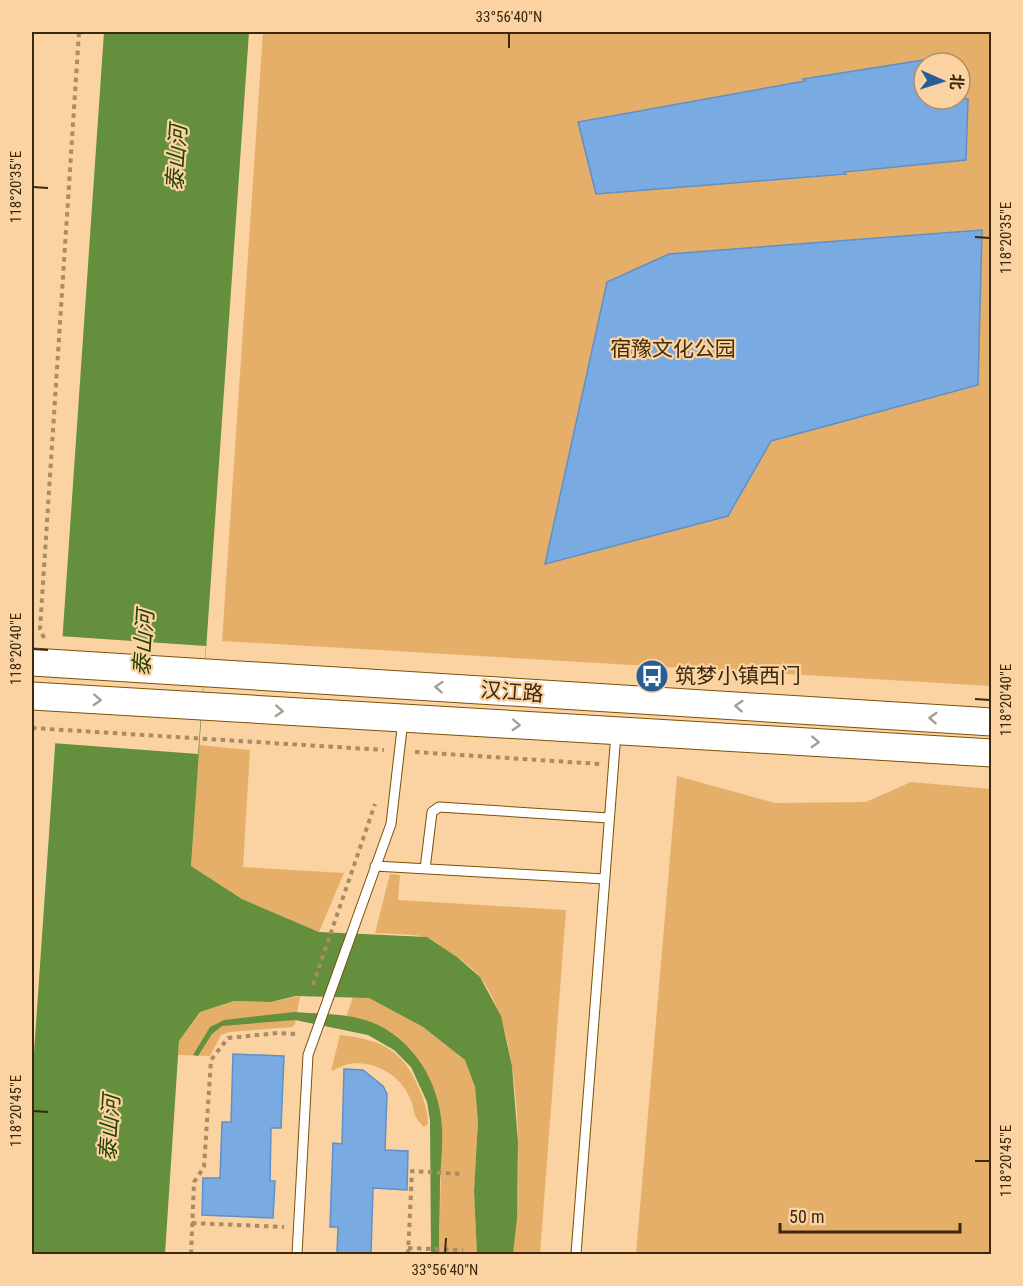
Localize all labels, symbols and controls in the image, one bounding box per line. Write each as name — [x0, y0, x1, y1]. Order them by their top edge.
text: 33°56'40"N — [476, 8, 542, 26]
north arrow — [912, 51, 972, 111]
text: 北 — [947, 73, 966, 90]
water label: 泰山河 — [162, 120, 192, 192]
text: 118°20'35"E — [7, 151, 25, 223]
text: 118°20'35"E — [997, 202, 1015, 274]
park label: 宿豫文化公园 — [610, 337, 736, 361]
water label: 泰山河 — [129, 605, 159, 677]
text: 118°20'40"E — [7, 613, 25, 685]
bus stop icon: 筑梦小镇西门 — [634, 658, 670, 694]
place label: 筑梦小镇西门 — [675, 664, 801, 688]
text: 118°20'40"E — [997, 664, 1015, 736]
street label: 汉江路 — [480, 678, 544, 706]
one-way arrow — [435, 681, 444, 694]
one-way arrow — [92, 693, 101, 706]
one-way arrow — [734, 700, 743, 713]
one-way arrow — [275, 704, 284, 717]
one-way arrow — [929, 712, 938, 725]
one-way arrow — [511, 718, 520, 731]
one-way arrow — [811, 736, 820, 749]
text: 118°20'45"E — [7, 1075, 25, 1147]
water label: 泰山河 — [95, 1090, 125, 1162]
text: 118°20'45"E — [997, 1125, 1015, 1197]
scale bar — [780, 1196, 960, 1234]
text: 50 m — [789, 1206, 824, 1227]
text: 33°56'40"N — [412, 1261, 478, 1279]

